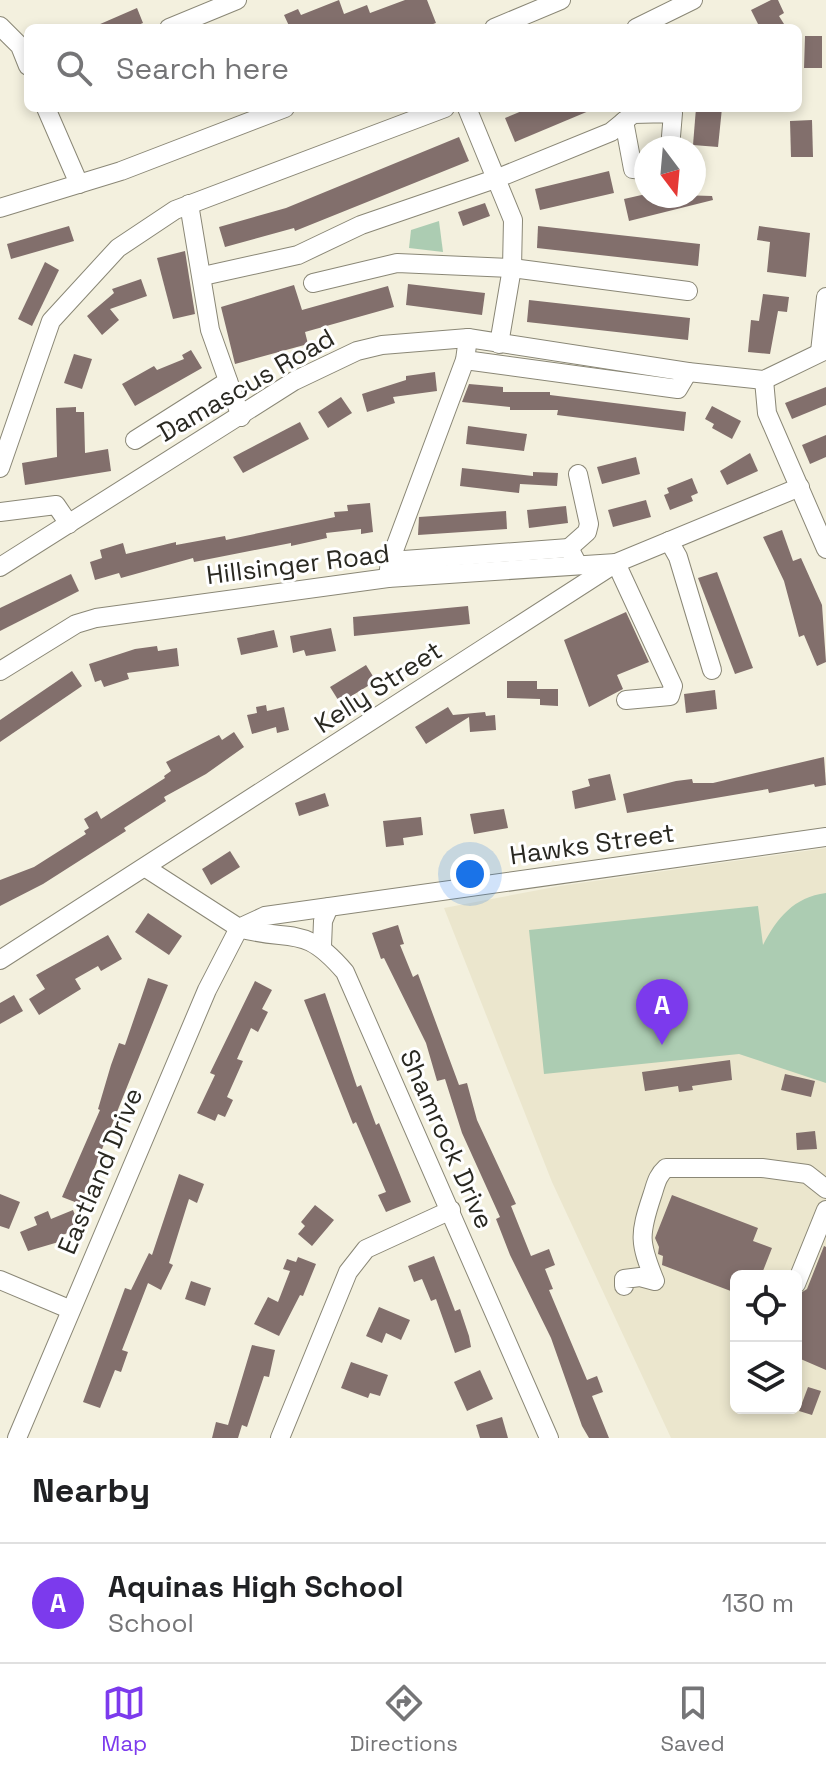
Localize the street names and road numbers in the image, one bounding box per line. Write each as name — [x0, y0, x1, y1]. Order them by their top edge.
street label: Damascus Road — [151, 321, 341, 449]
street label: Hillsinger Road — [204, 536, 392, 592]
street label: Kelly Street — [308, 633, 448, 741]
street label: Hawks Street — [507, 816, 677, 872]
street label: Shamrock Drive — [392, 1044, 502, 1234]
street label: Eastland Drive — [50, 1083, 150, 1259]

